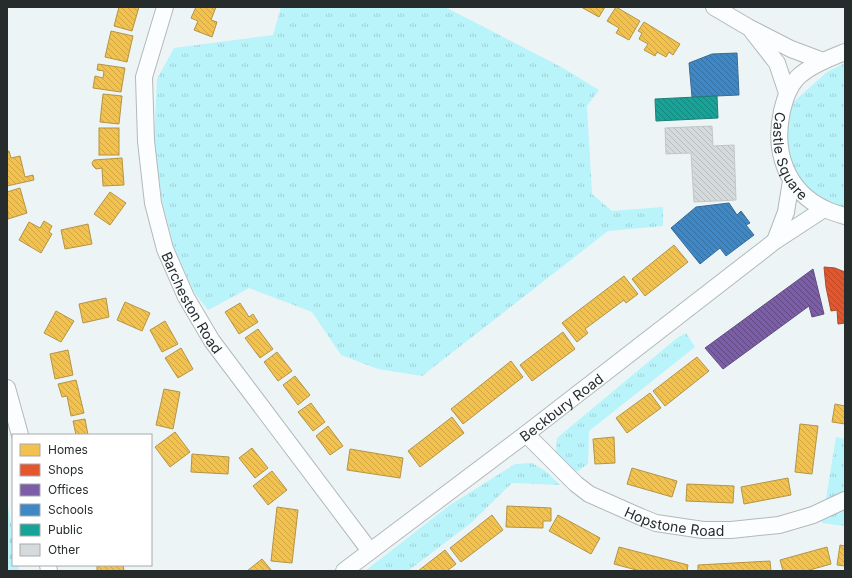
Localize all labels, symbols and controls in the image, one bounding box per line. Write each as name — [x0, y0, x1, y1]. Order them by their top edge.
street label: Castle Square — [771, 111, 812, 203]
street label: Barcheston Road — [159, 249, 227, 356]
street label: Beckbury Road — [516, 369, 606, 445]
legend — [12, 434, 152, 566]
text: Homes — [48, 442, 88, 457]
text: Shops — [48, 462, 84, 477]
text: Offices — [48, 482, 89, 497]
text: Schools — [48, 502, 93, 517]
street label: Hopstone Road — [622, 502, 724, 539]
text: Public — [48, 522, 83, 537]
text: Other — [48, 542, 80, 557]

